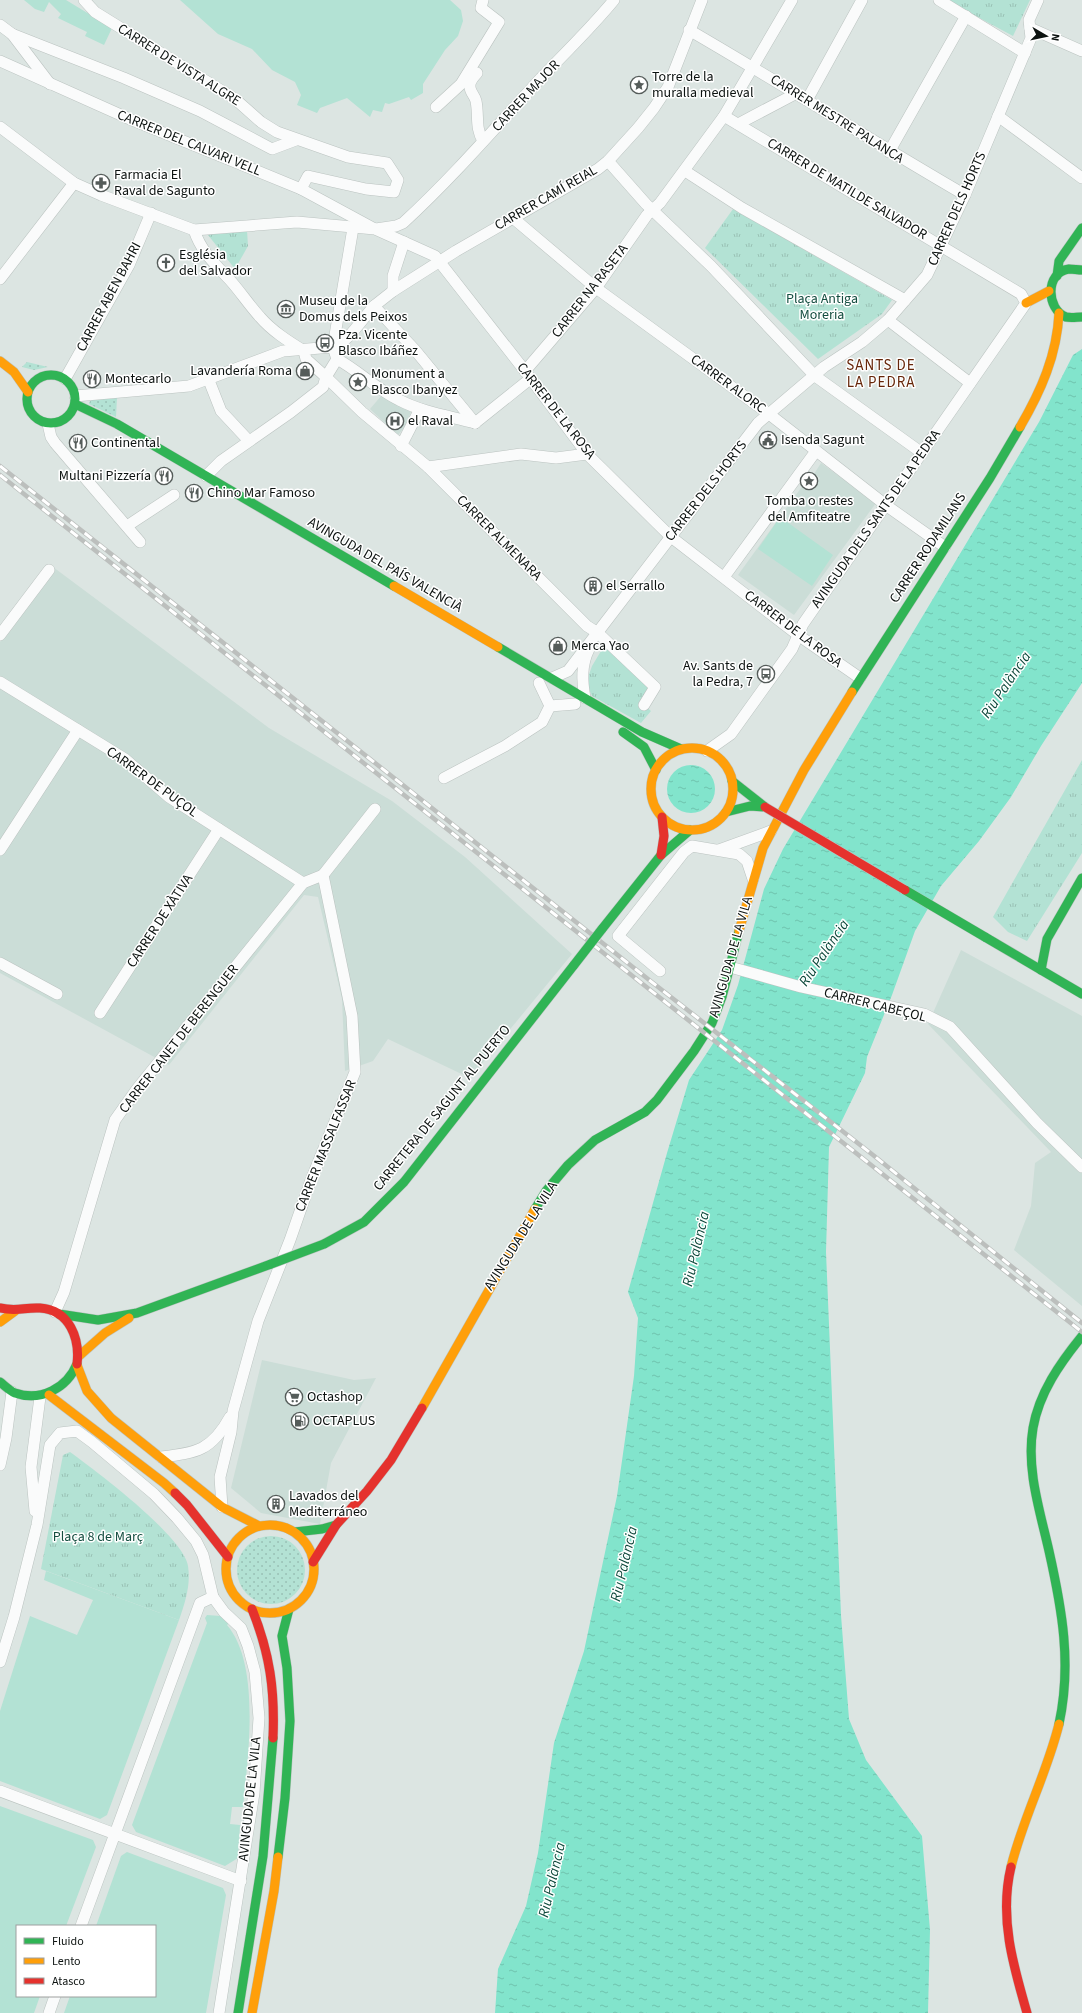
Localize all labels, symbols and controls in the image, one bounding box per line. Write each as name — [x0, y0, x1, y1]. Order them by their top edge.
north arrow — [1026, 16, 1066, 56]
street label: CARRER DE VISTA ALGRE — [114, 19, 244, 111]
text: N — [1047, 33, 1063, 42]
street label: CARRER MAJOR — [488, 56, 565, 136]
place label: Torre de la muralla medieval — [652, 67, 754, 103]
street label: CARRER MESTRE PALANCA — [766, 70, 908, 169]
place icon: Torre de la muralla medieval — [629, 75, 649, 95]
street label: CARRER DEL CALVARI VELL — [114, 105, 264, 181]
street label: CARRER DE MATILDE SALVADOR — [763, 133, 931, 245]
street label: CARRER DELS HORTS — [923, 149, 991, 269]
street label: CARRER CAMÍ REIAL — [491, 160, 601, 236]
place label: Farmacia El Raval de Sagunto — [114, 165, 215, 201]
pharmacy icon: Farmacia El Raval de Sagunto — [91, 173, 111, 193]
street label: CARRER ABEN BAHRI — [72, 239, 146, 355]
street label: CARRER NA RASETA — [547, 240, 633, 342]
place label: Església del Salvador — [179, 245, 252, 281]
church icon: Església del Salvador — [156, 253, 176, 273]
park label: Plaça Antiga Moreria — [786, 289, 858, 325]
place label: Museu de la Domus dels Peixos — [299, 291, 408, 327]
museum icon: Museu de la Domus dels Peixos — [276, 299, 296, 319]
place label: Pza. Vicente Blasco Ibáñez — [338, 325, 418, 361]
bus stop icon: Pza. Vicente Blasco Ibáñez — [315, 333, 335, 353]
street label: CARRER ALORC — [686, 350, 770, 418]
district label: SANTS DE LA PEDRA — [846, 355, 916, 393]
street label: CARRER DE LA ROSA — [512, 358, 600, 464]
place label: Lavandería Roma — [190, 361, 292, 381]
shop icon: Lavandería Roma — [295, 361, 315, 381]
place label: Monument a Blasco Ibanyez — [371, 364, 458, 400]
restaurant icon: Montecarlo — [82, 369, 102, 389]
place label: Montecarlo — [105, 369, 171, 389]
place icon: Monument a Blasco Ibanyez — [348, 372, 368, 392]
hospital icon: el Raval — [385, 411, 405, 431]
place label: el Raval — [408, 411, 454, 431]
street label: AVINGUDA DELS SANTS DE LA PEDRA — [807, 426, 946, 612]
public building icon: Isenda Sagunt — [758, 430, 778, 450]
place label: Isenda Sagunt — [781, 430, 865, 450]
restaurant icon: Continental — [68, 433, 88, 453]
place label: Continental — [91, 433, 160, 453]
street label: CARRER DELS HORTS — [660, 436, 752, 546]
place label: Multani Pizzería — [59, 466, 151, 486]
restaurant icon: Multani Pizzería — [154, 466, 174, 486]
place icon: Tomba o restes del Amfiteatre — [799, 471, 819, 491]
restaurant icon: Chino Mar Famoso — [184, 483, 204, 503]
place label: Chino Mar Famoso — [207, 483, 315, 503]
street label: CARRER RODAMILANS — [885, 489, 971, 607]
street label: CARRER ALMENARA — [452, 491, 547, 586]
place label: Tomba o restes del Amfiteatre — [765, 491, 853, 527]
street label: AVINGUDA DEL PAÍS VALENCIÀ — [304, 512, 466, 618]
building icon: el Serrallo — [583, 576, 603, 596]
place label: el Serrallo — [606, 576, 665, 596]
street label: CARRER DE LA ROSA — [740, 585, 846, 673]
shop icon: Merca Yao — [548, 636, 568, 656]
place label: Merca Yao — [571, 636, 629, 656]
water label: Riu Palància — [976, 647, 1036, 723]
place label: Av. Sants de la Pedra, 7 — [683, 656, 753, 692]
bus stop icon: Av. Sants de la Pedra, 7 — [756, 664, 776, 684]
street label: CARRER DE PUÇOL — [102, 742, 202, 822]
street label: CARRER DE XÀTIVA — [122, 870, 198, 972]
street label: AVINGUDA DE LA VILA — [704, 894, 758, 1020]
water label: Riu Palància — [794, 915, 854, 991]
street label: CARRER CANET DE BERENGUER — [115, 960, 243, 1118]
street label: CARRER CABEÇOL — [822, 983, 928, 1027]
street label: CARRETERA DE SAGUNT AL PUERTO — [369, 1021, 515, 1195]
street label: CARRER MASSALFASSAR — [290, 1077, 362, 1215]
street label: AVINGUDA DE LA VILA — [479, 1177, 563, 1294]
water label: Riu Palància — [677, 1209, 715, 1289]
supermarket icon: Octashop — [284, 1387, 304, 1407]
place label: Octashop — [307, 1387, 363, 1407]
fuel station icon: OCTAPLUS — [290, 1411, 310, 1431]
place label: OCTAPLUS — [313, 1411, 375, 1431]
place label: Lavados del Mediterráneo — [289, 1486, 367, 1522]
building icon: Lavados del Mediterráneo — [266, 1494, 286, 1514]
water label: Riu Palància — [605, 1524, 643, 1604]
park label: Plaça 8 de Març — [53, 1527, 144, 1547]
street label: AVINGUDA DE LA VILA — [234, 1735, 267, 1862]
water label: Riu Palància — [533, 1840, 571, 1920]
legend — [16, 1925, 156, 1997]
text: Fluido — [52, 1933, 84, 1950]
text: Lento — [52, 1953, 81, 1970]
text: Atasco — [52, 1973, 85, 1990]

